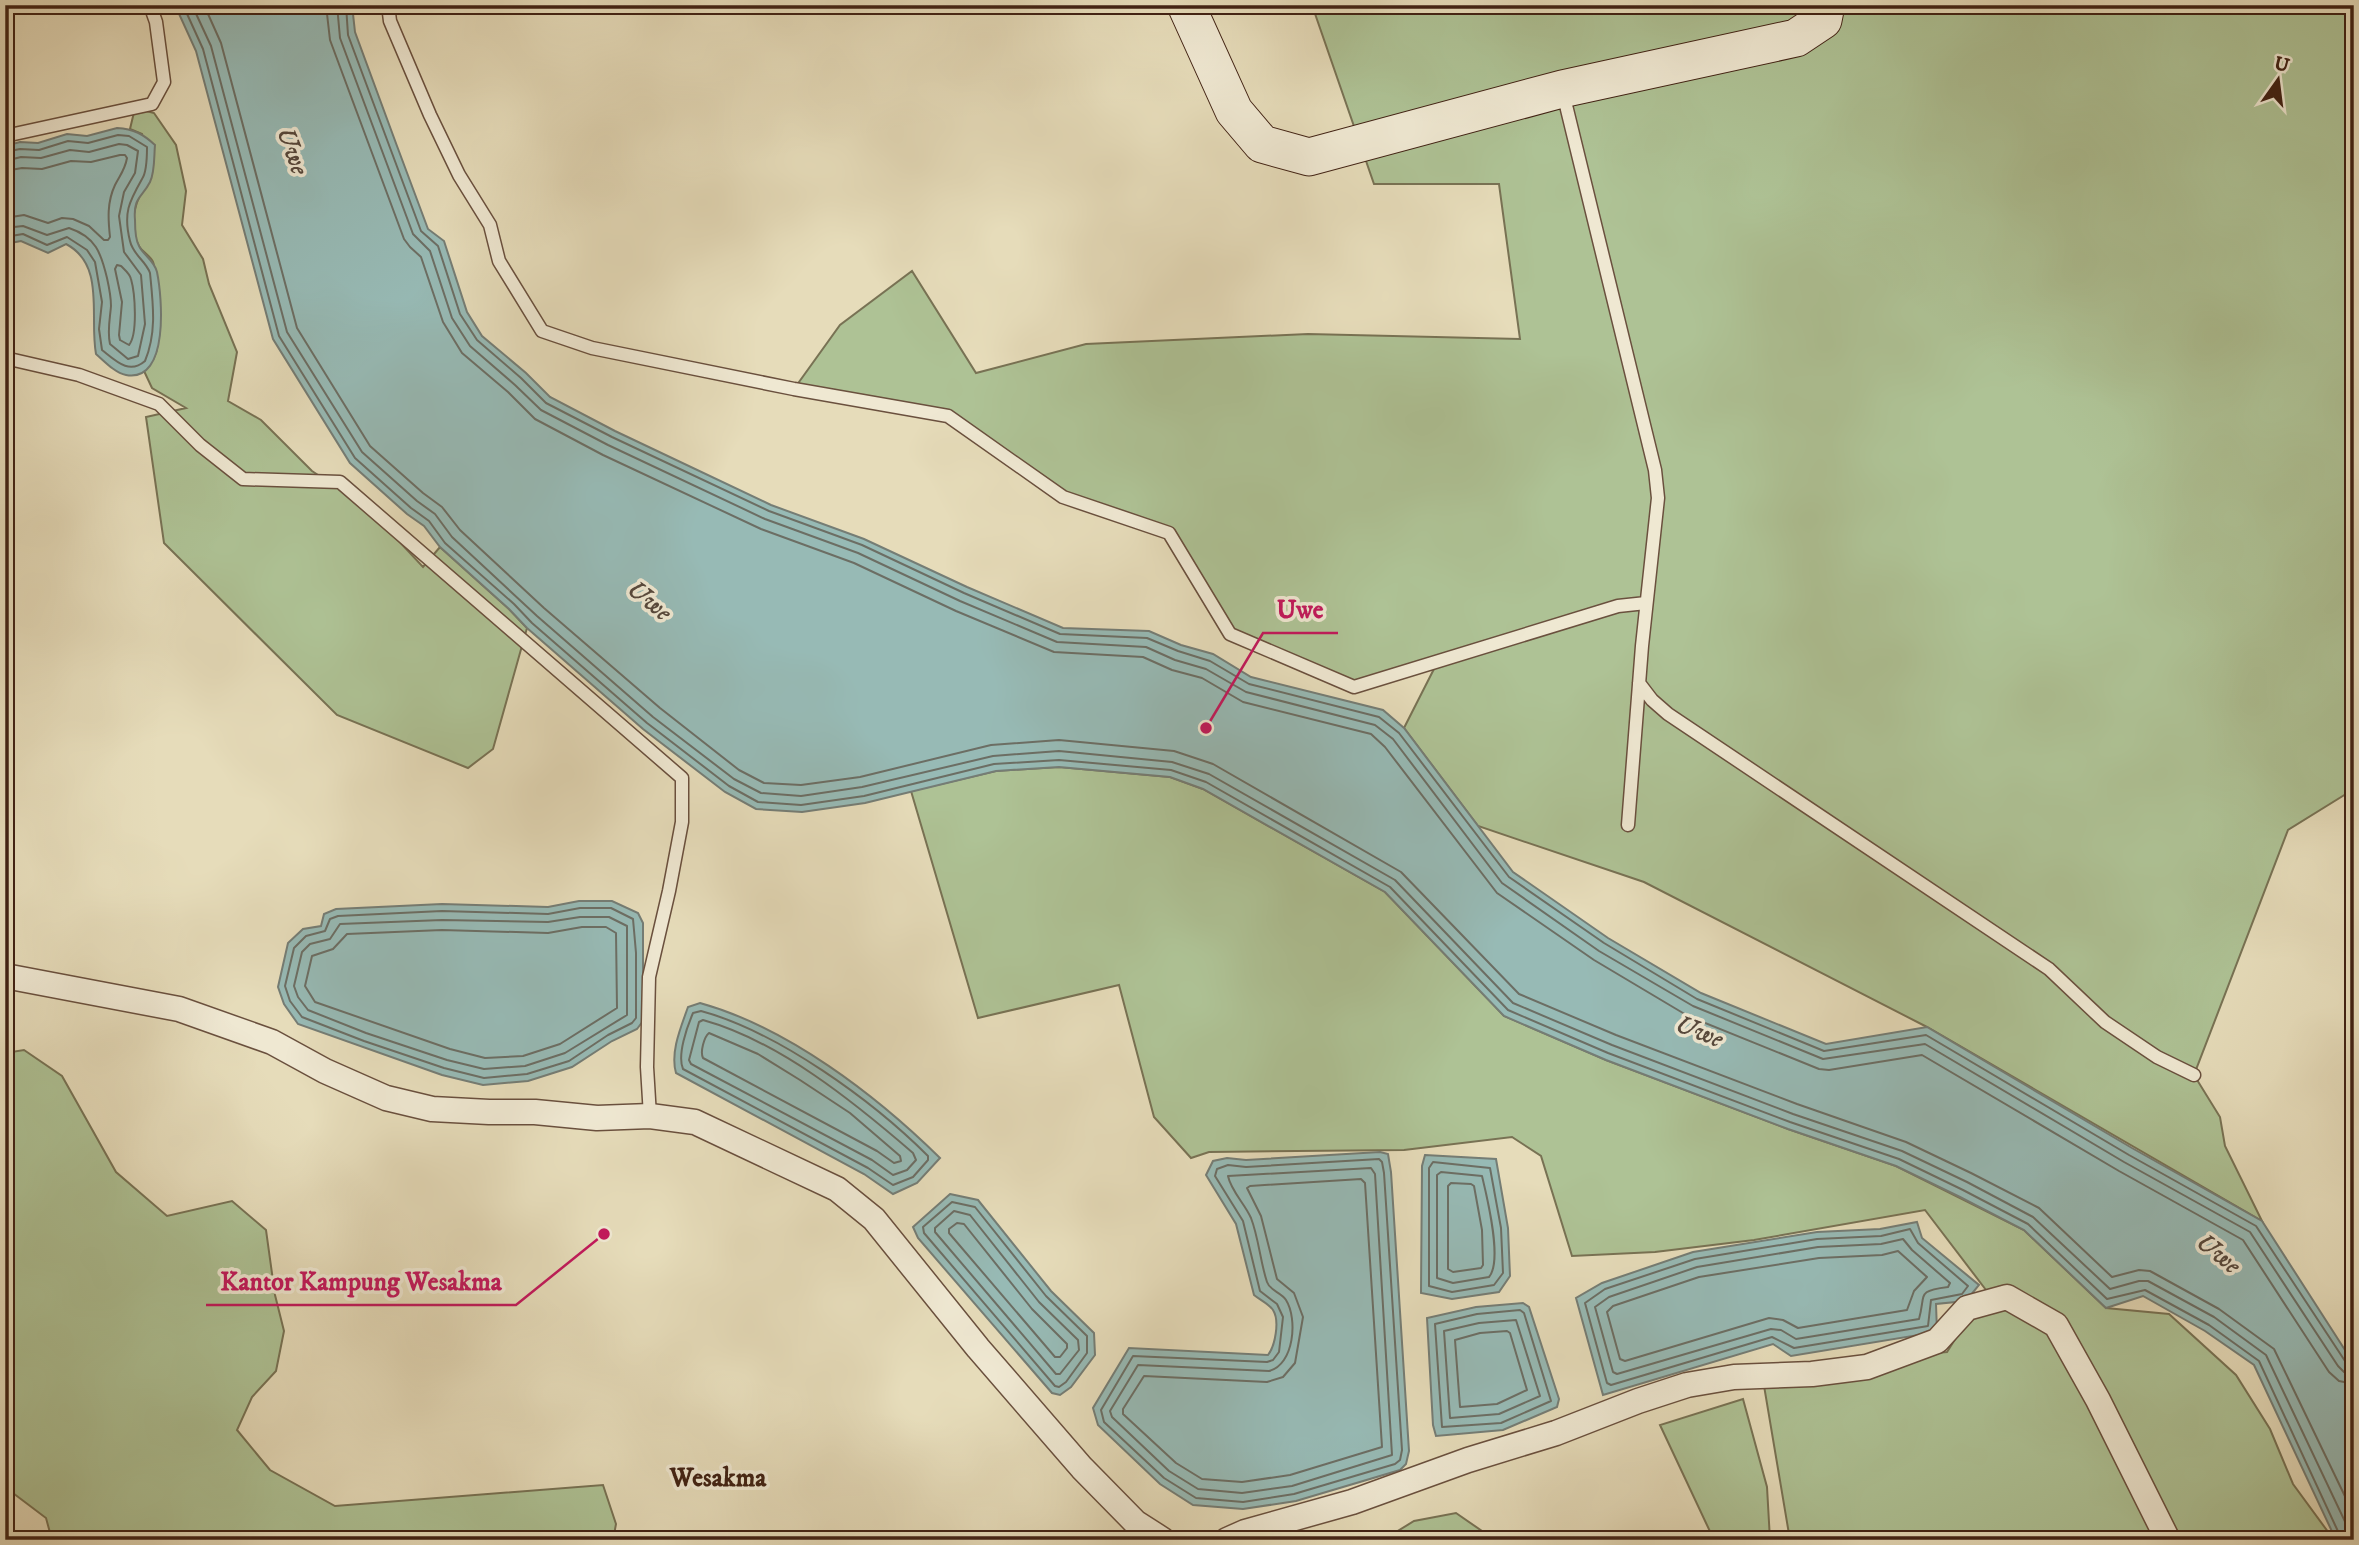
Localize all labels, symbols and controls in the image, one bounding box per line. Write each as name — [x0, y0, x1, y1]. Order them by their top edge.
north arrow — [2244, 46, 2314, 116]
text: U — [2272, 52, 2292, 78]
water label: Uwe — [268, 123, 316, 181]
water label: Uwe — [620, 573, 679, 630]
callout: Uwe — [1263, 586, 1338, 633]
text: Uwe — [1276, 594, 1324, 627]
water label: Uwe — [1670, 1008, 1729, 1057]
water label: Uwe — [2189, 1226, 2248, 1283]
callout: Kantor Kampung Wesakma — [206, 1258, 516, 1305]
text: Kantor Kampung Wesakma — [220, 1266, 503, 1299]
district label: Wesakma — [669, 1462, 767, 1495]

